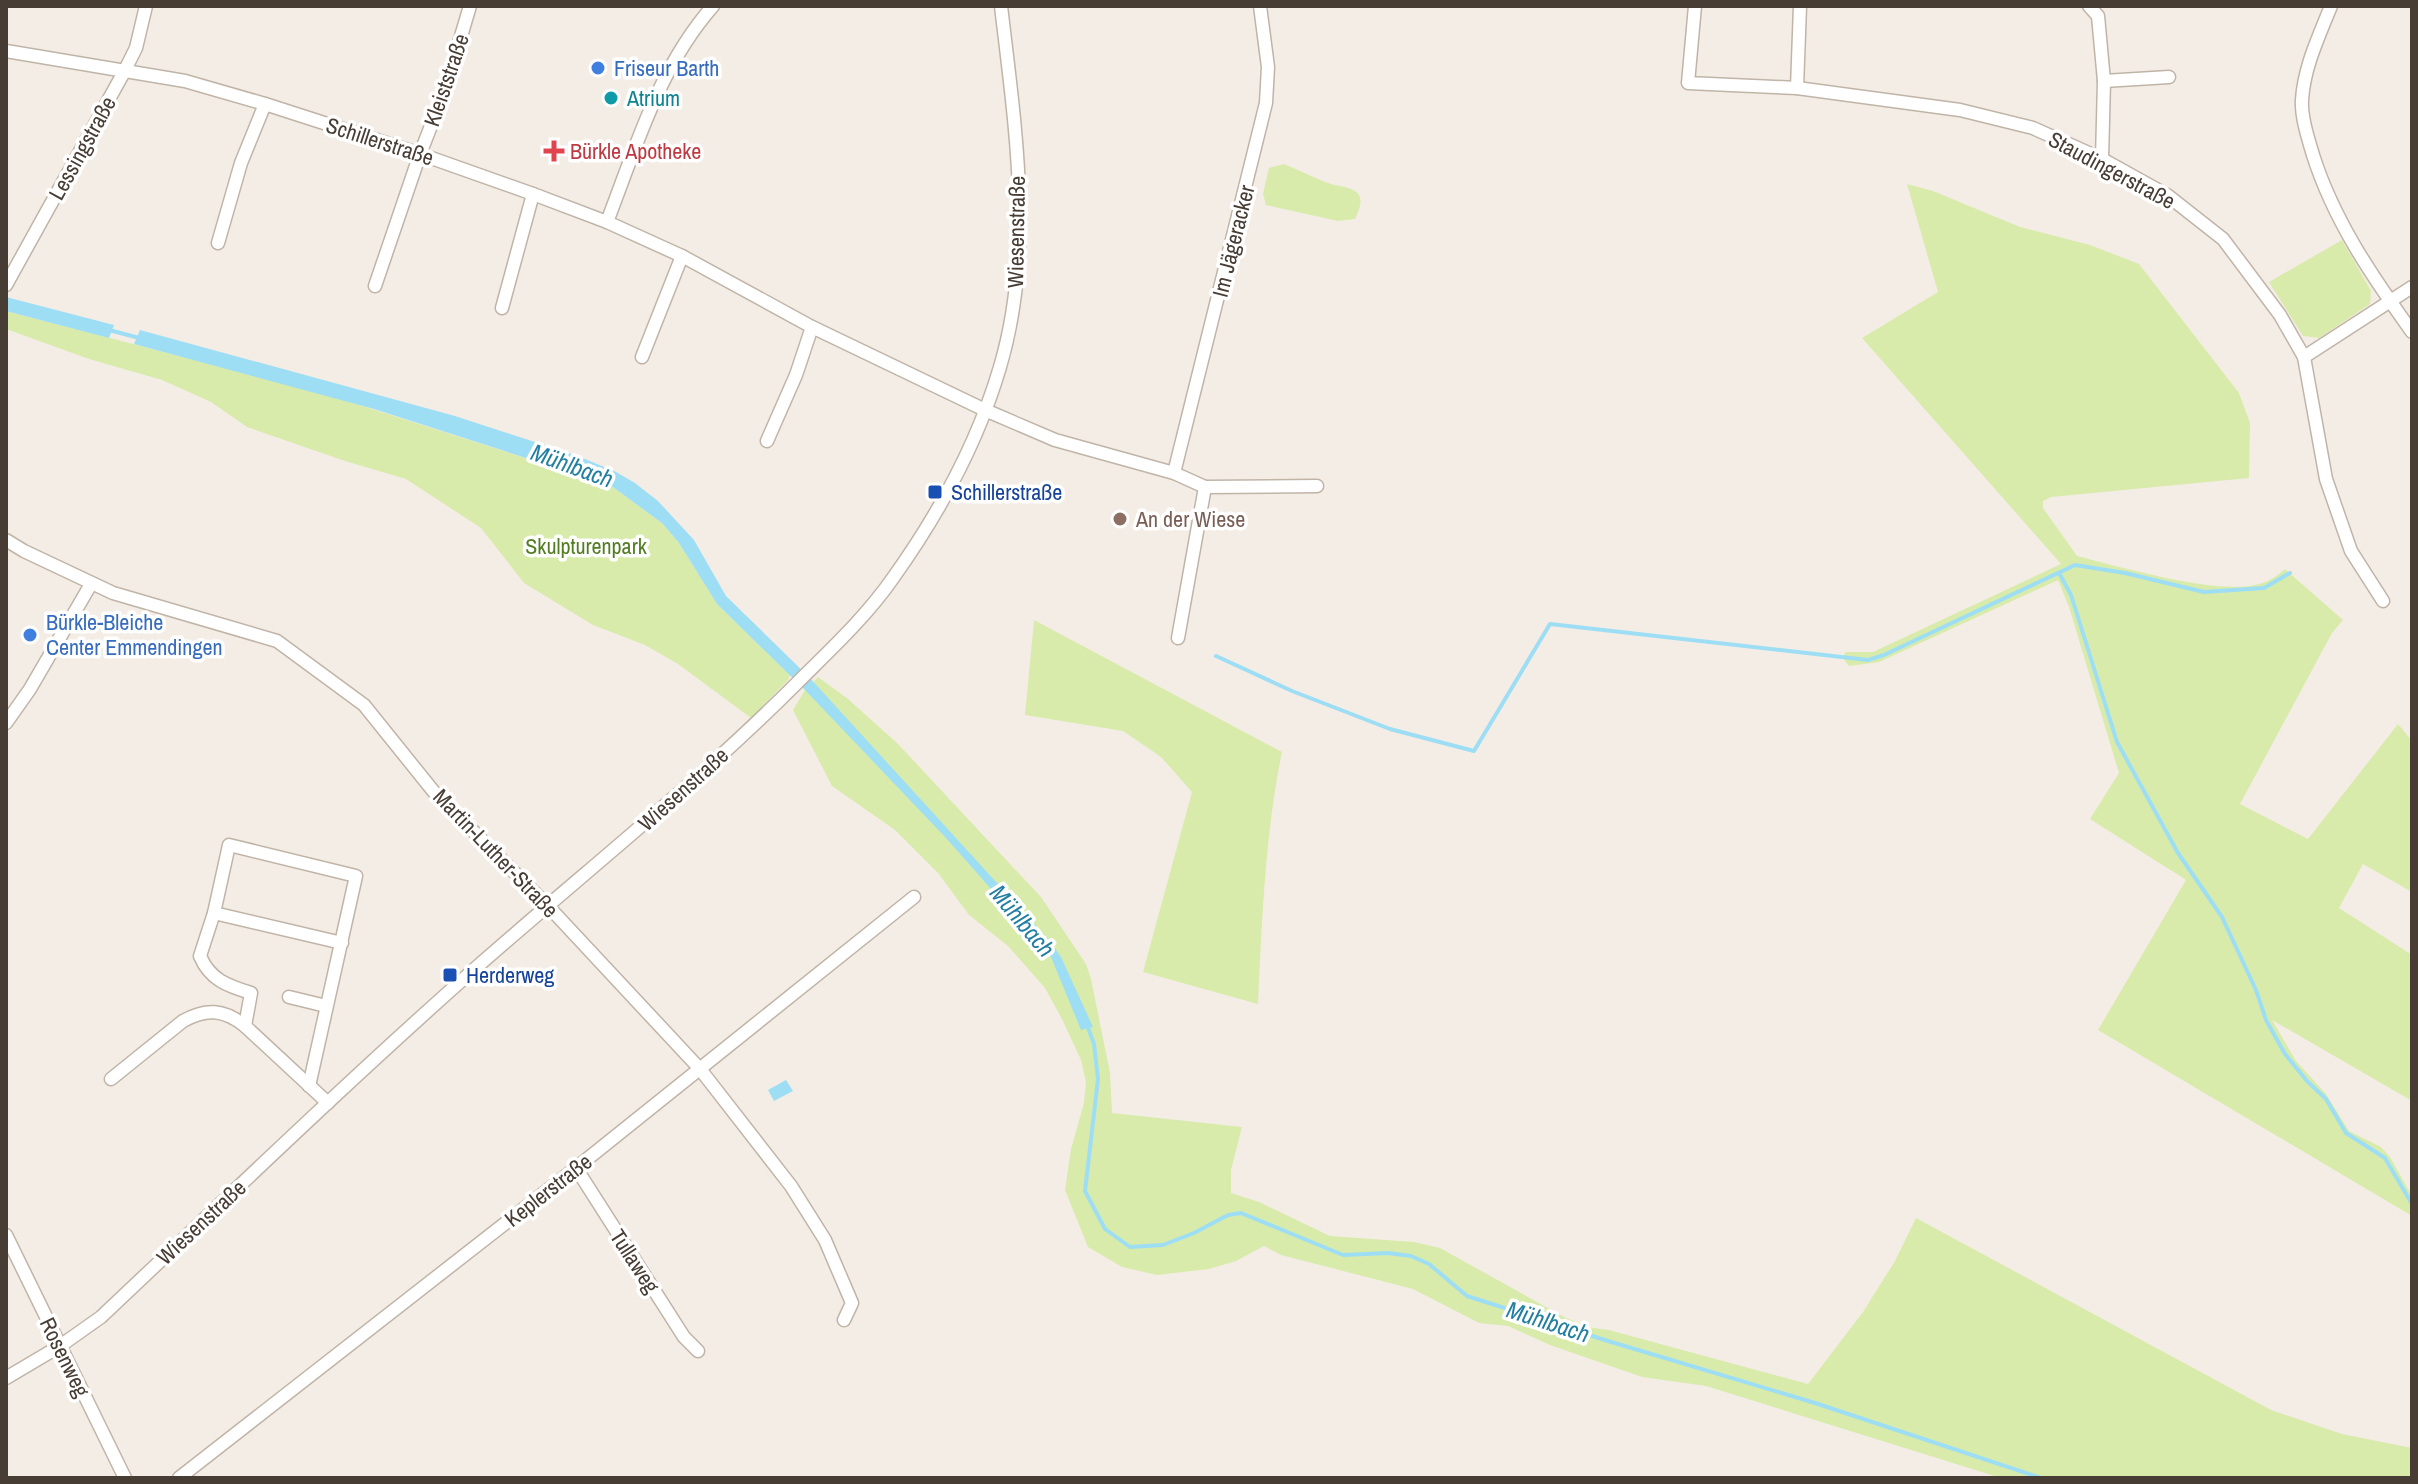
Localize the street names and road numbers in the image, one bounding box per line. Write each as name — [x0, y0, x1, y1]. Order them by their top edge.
street label: Kleiststraße — [416, 30, 476, 130]
street label: Lessingstraße — [41, 91, 123, 205]
street label: Schillerstraße — [322, 110, 438, 172]
street label: Staudingerstraße — [2043, 124, 2181, 216]
street label: Wiesenstraße — [1000, 176, 1032, 288]
street label: Im Jägeracker — [1205, 182, 1261, 300]
street label: Wiesenstraße — [631, 740, 735, 838]
street label: Martin-Luther-Straße — [427, 782, 565, 924]
street label: Keplerstraße — [498, 1146, 598, 1234]
street label: Wiesenstraße — [150, 1173, 252, 1271]
street label: Tullaweg — [603, 1223, 667, 1299]
street label: Rosenweg — [33, 1312, 97, 1402]

